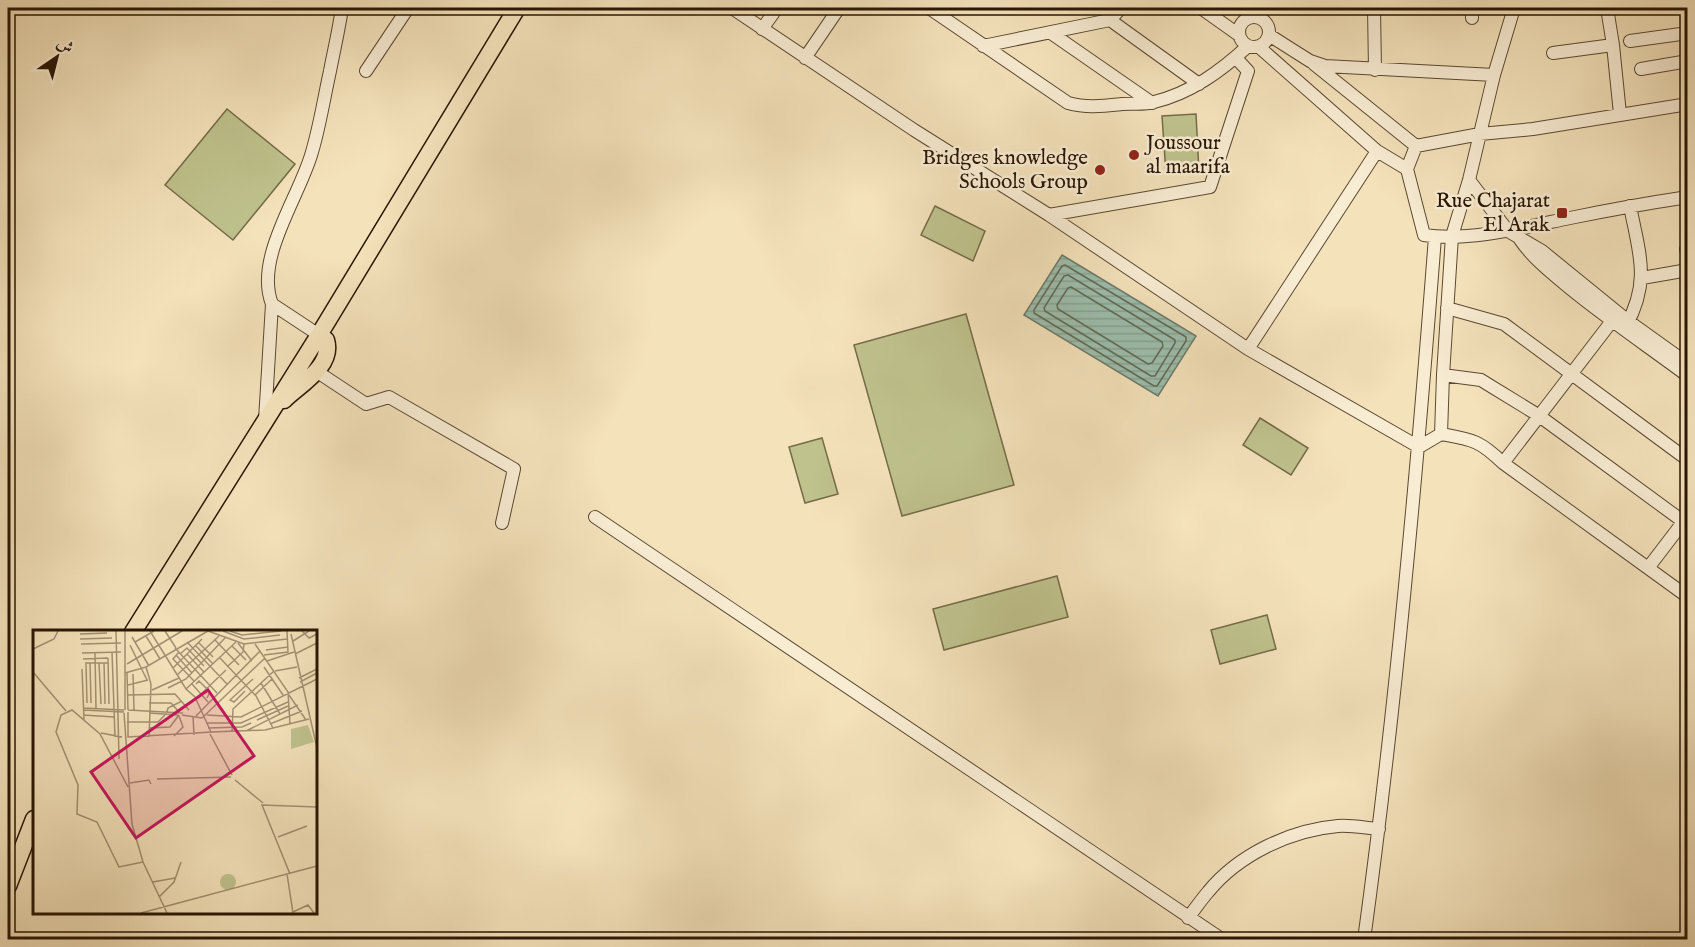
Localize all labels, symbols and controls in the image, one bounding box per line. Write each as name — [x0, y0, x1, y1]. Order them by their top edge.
north arrow — [27, 27, 87, 87]
text: ش — [52, 34, 77, 59]
place label: Joussour al maarifa — [1144, 130, 1231, 181]
place label: Bridges knowledge Schools Group — [922, 145, 1088, 196]
marker: Joussour al maarifa — [1127, 148, 1141, 162]
marker: Bridges knowledge Schools Group — [1093, 163, 1107, 177]
place label: Rue Chajarat El Arak — [1436, 188, 1551, 239]
marker: Rue Chajarat El Arak — [1555, 206, 1569, 220]
inset map — [33, 630, 316, 914]

